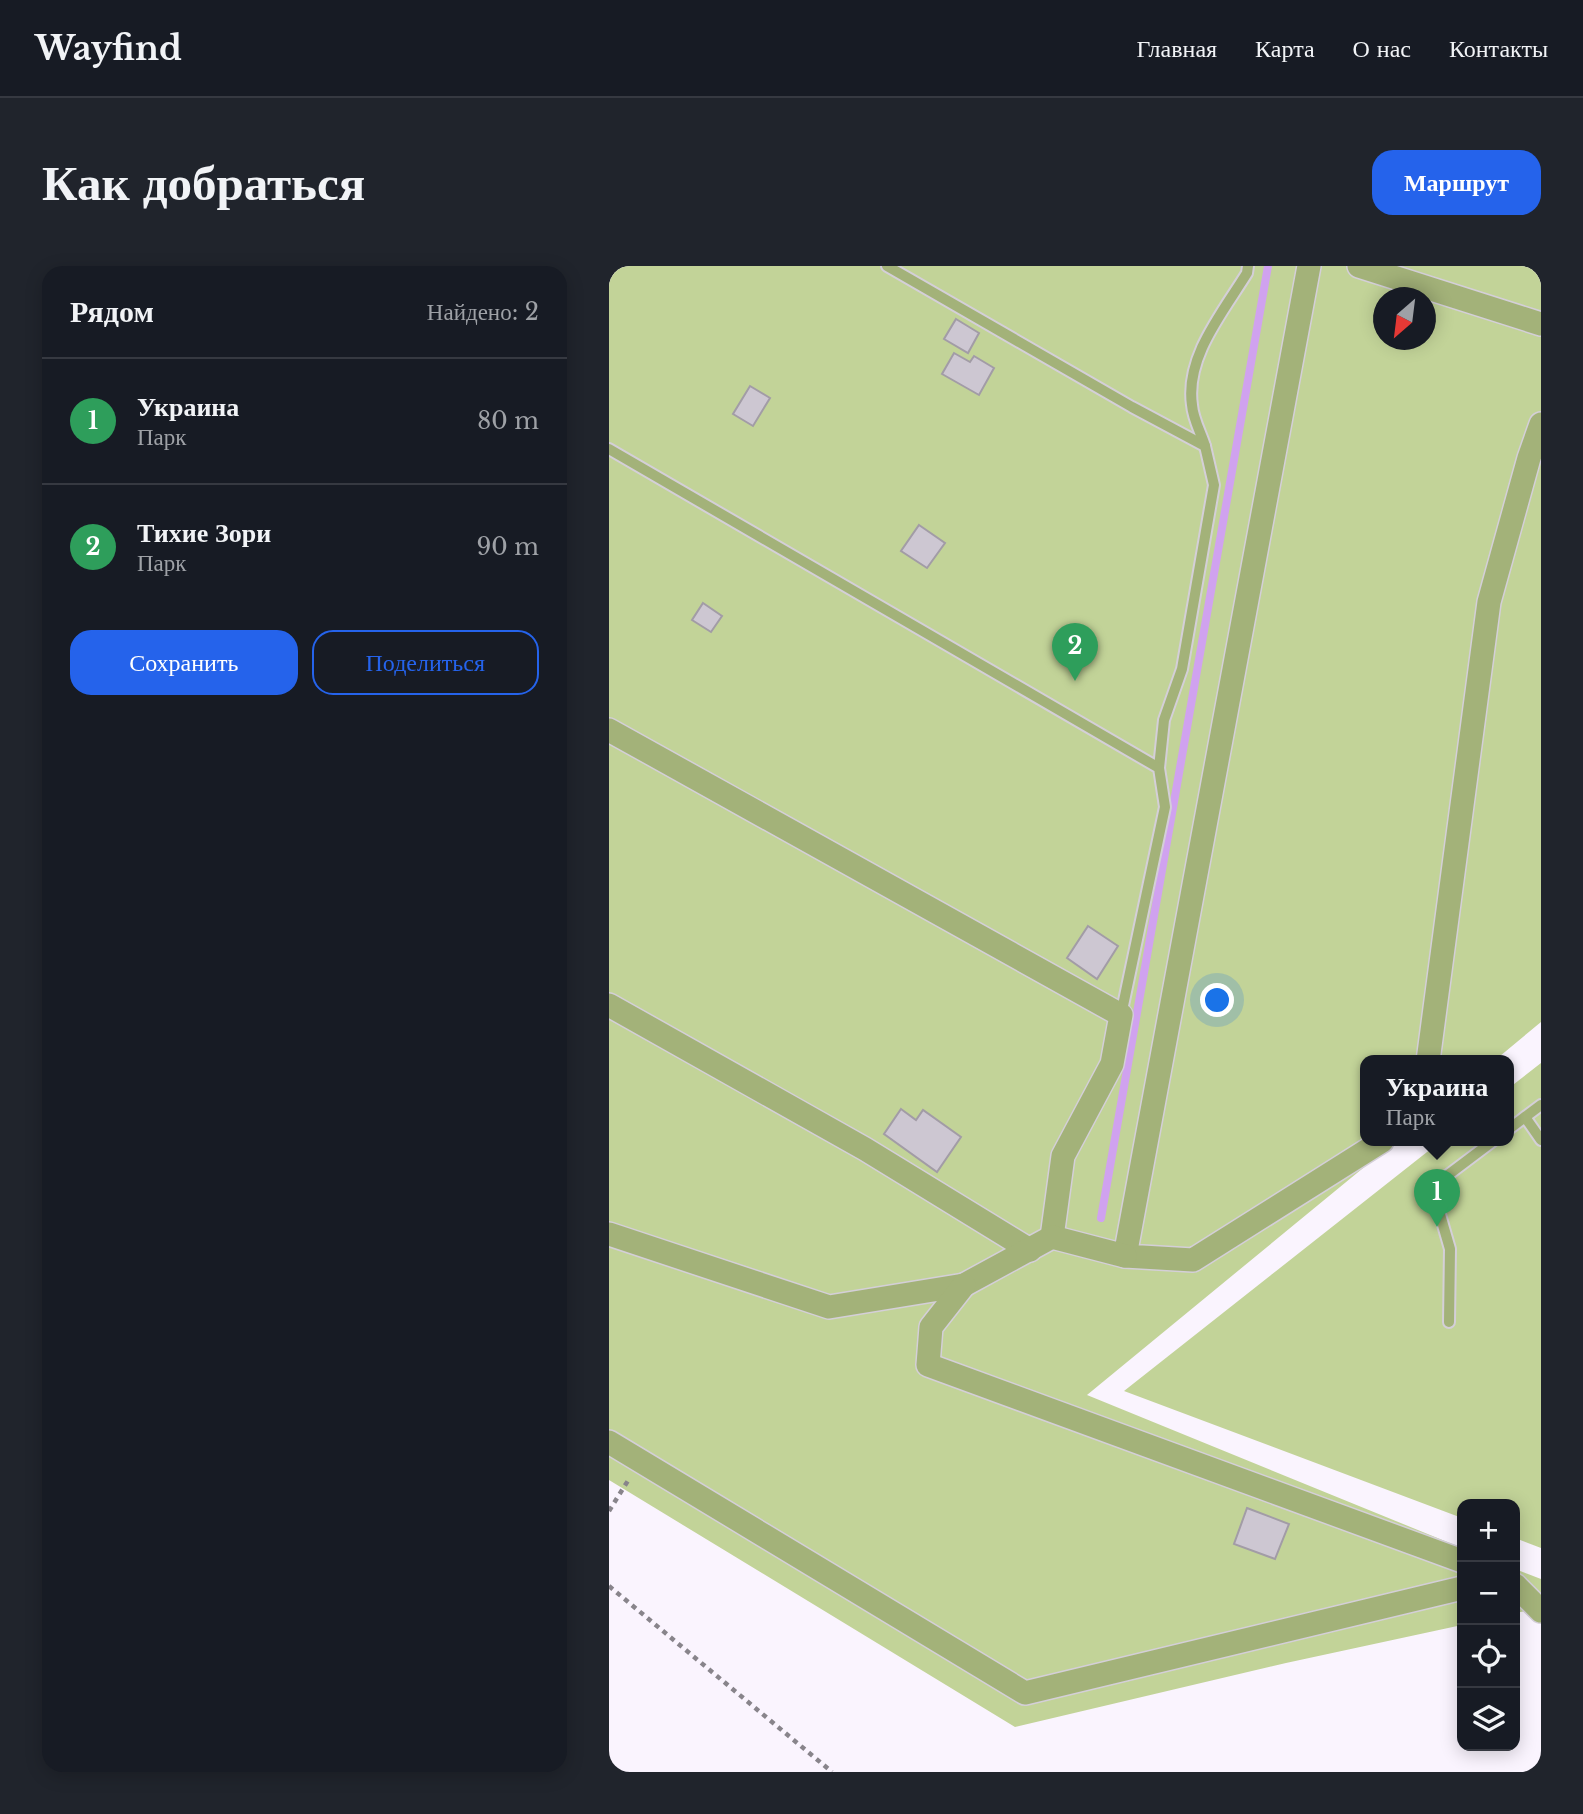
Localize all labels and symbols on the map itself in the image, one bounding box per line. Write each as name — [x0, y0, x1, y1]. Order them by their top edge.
north arrow — [1373, 287, 1436, 350]
pin: 2 — [1052, 623, 1098, 681]
your location — [1200, 983, 1234, 1017]
pin: 1 — [1414, 1169, 1460, 1227]

